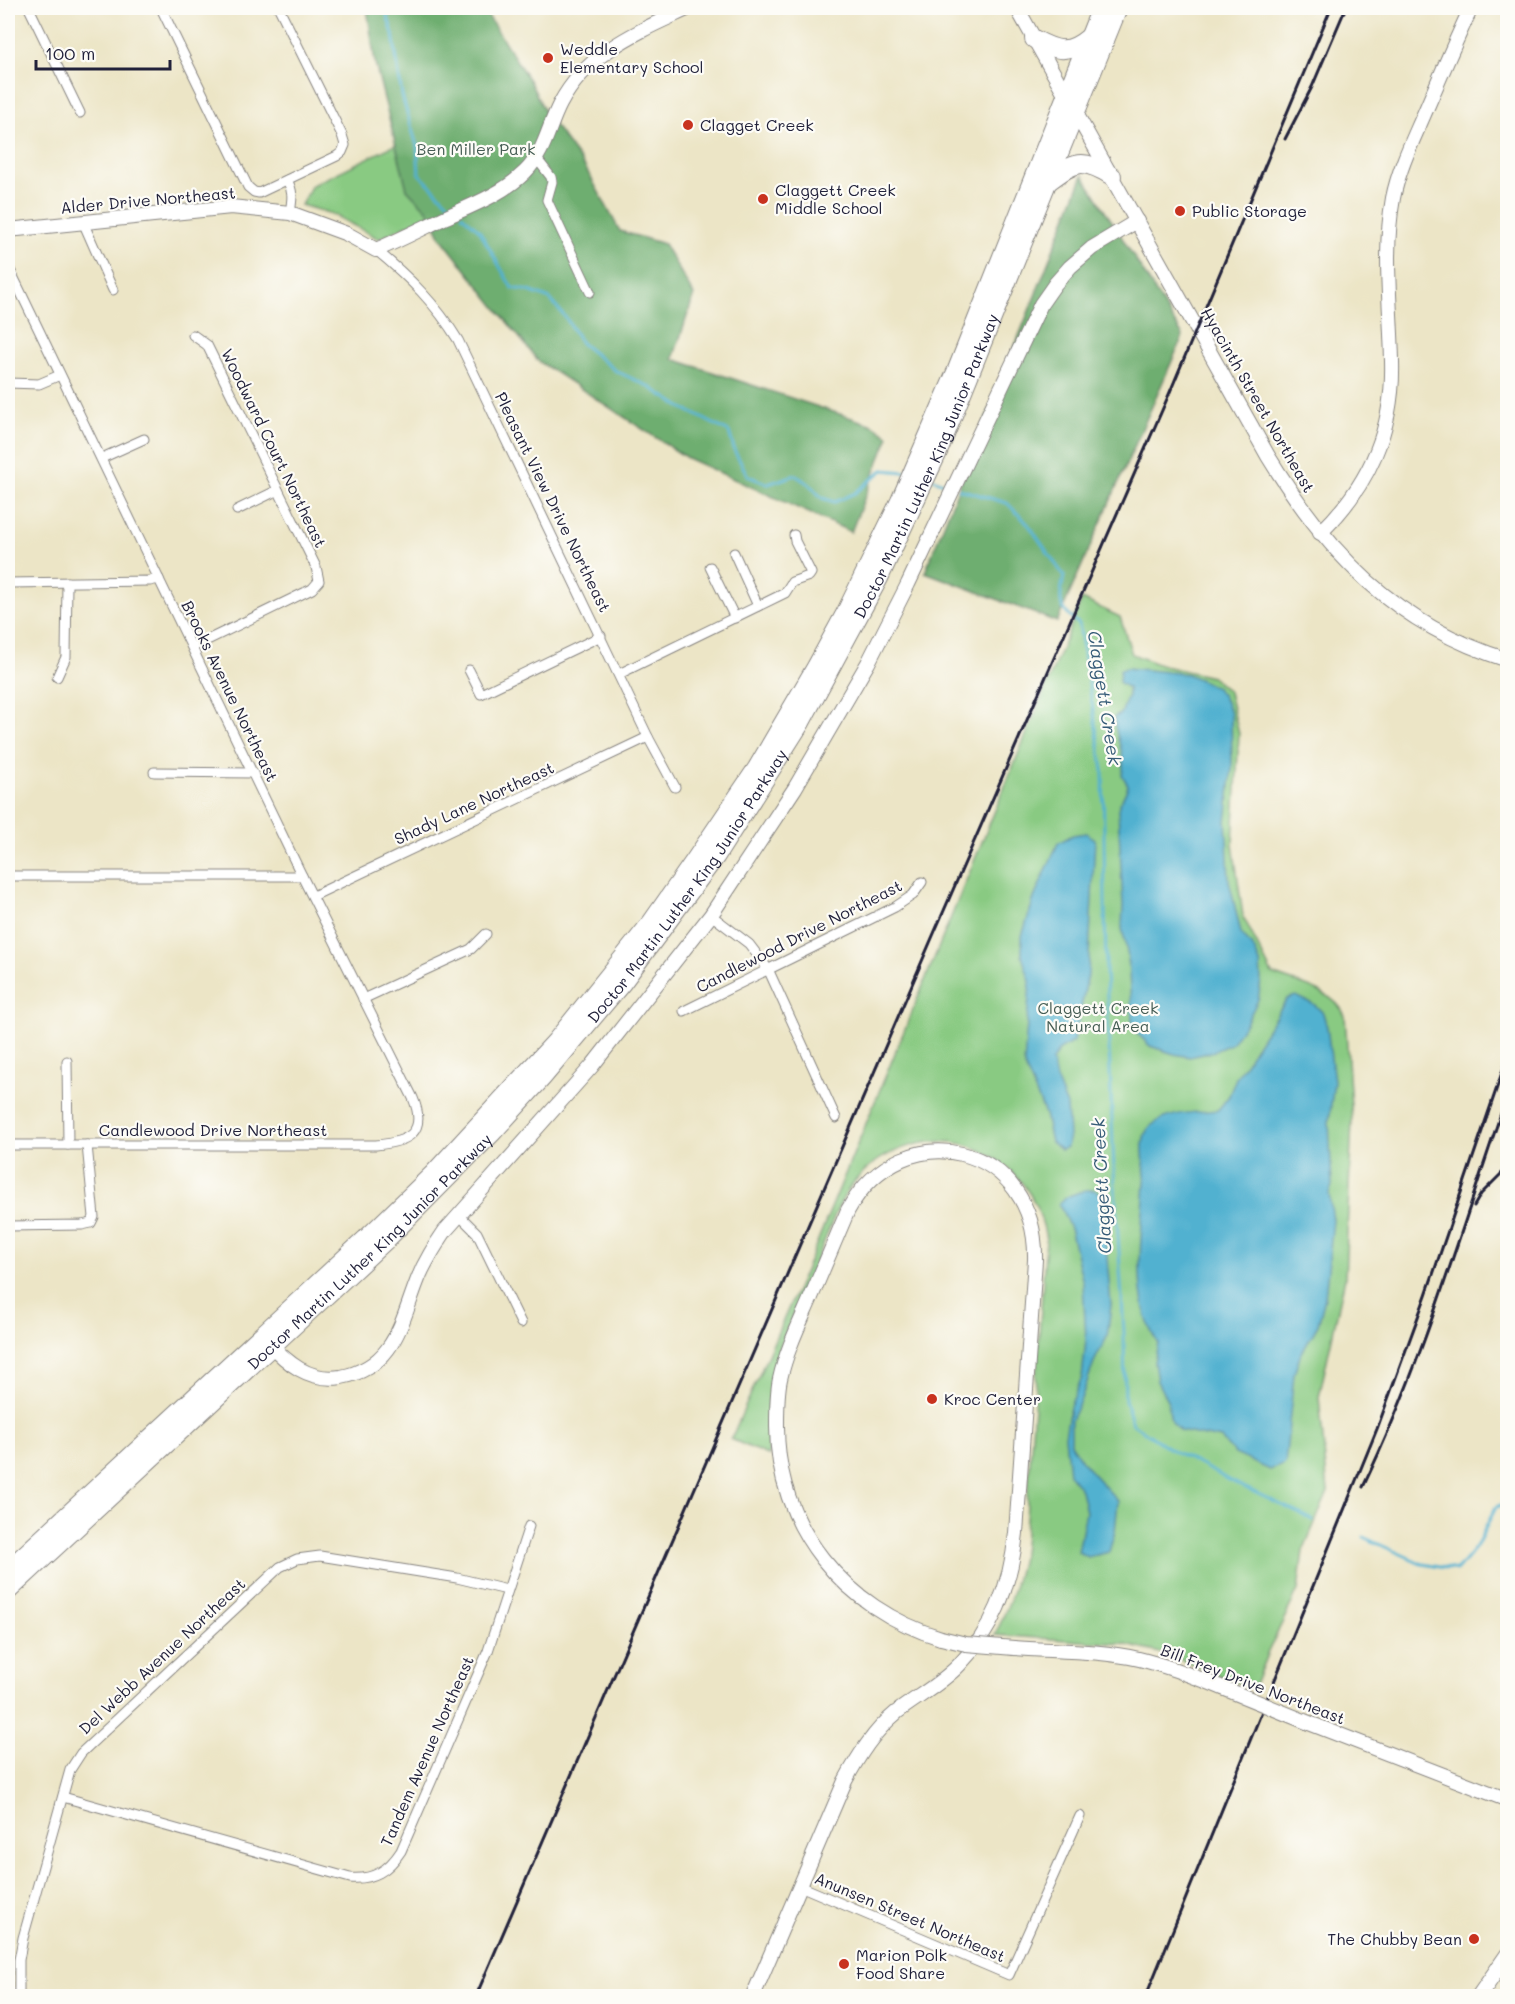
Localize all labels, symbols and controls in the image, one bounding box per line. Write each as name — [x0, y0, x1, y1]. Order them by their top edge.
scale bar — [36, 33, 170, 71]
place label: Weddle Elementary School — [560, 38, 704, 77]
text: 100 m — [45, 41, 95, 65]
marker: Weddle Elementary School — [541, 51, 555, 65]
place label: Clagget Creek — [700, 114, 814, 135]
marker: Clagget Creek — [681, 118, 695, 132]
park label: Ben Miller Park — [417, 138, 535, 159]
place label: Claggett Creek Middle School — [775, 179, 896, 218]
street label: Alder Drive Northeast — [59, 181, 236, 218]
marker: Claggett Creek Middle School — [756, 192, 770, 206]
place label: Public Storage — [1192, 200, 1307, 221]
marker: Public Storage — [1173, 204, 1187, 218]
street label: Hyacinth Street Northeast — [1197, 303, 1320, 496]
street label: Doctor Martin Luther King Junior Parkway — [848, 310, 1003, 622]
street label: Woodward Court Northeast — [217, 345, 332, 551]
street label: Pleasant View Drive Northeast — [491, 388, 616, 615]
street label: Brooks Avenue Northeast — [177, 597, 283, 785]
water label: Claggett Creek — [1083, 629, 1128, 767]
street label: Doctor Martin Luther King Junior Parkway — [582, 745, 791, 1027]
street label: Shady Lane Northeast — [391, 756, 557, 849]
street label: Candlewood Drive Northeast — [692, 874, 905, 997]
park label: Claggett Creek Natural Area — [1038, 997, 1158, 1036]
water label: Claggett Creek — [1085, 1117, 1117, 1255]
street label: Candlewood Drive Northeast — [99, 1119, 327, 1140]
street label: Doctor Martin Luther King Junior Parkway — [242, 1129, 496, 1374]
place label: Kroc Center — [944, 1388, 1041, 1409]
marker: Kroc Center — [925, 1392, 939, 1406]
street label: Del Webb Avenue Northeast — [74, 1573, 249, 1738]
street label: Bill Frey Drive Northeast — [1158, 1639, 1348, 1728]
street label: Tandem Avenue Northeast — [375, 1652, 478, 1849]
street label: Anunsen Street Northeast — [812, 1867, 1009, 1966]
place label: The Chubby Bean — [1327, 1928, 1462, 1949]
marker: The Chubby Bean — [1467, 1932, 1481, 1946]
place label: Marion Polk Food Share — [856, 1944, 947, 1983]
marker: Marion Polk Food Share — [837, 1957, 851, 1971]

